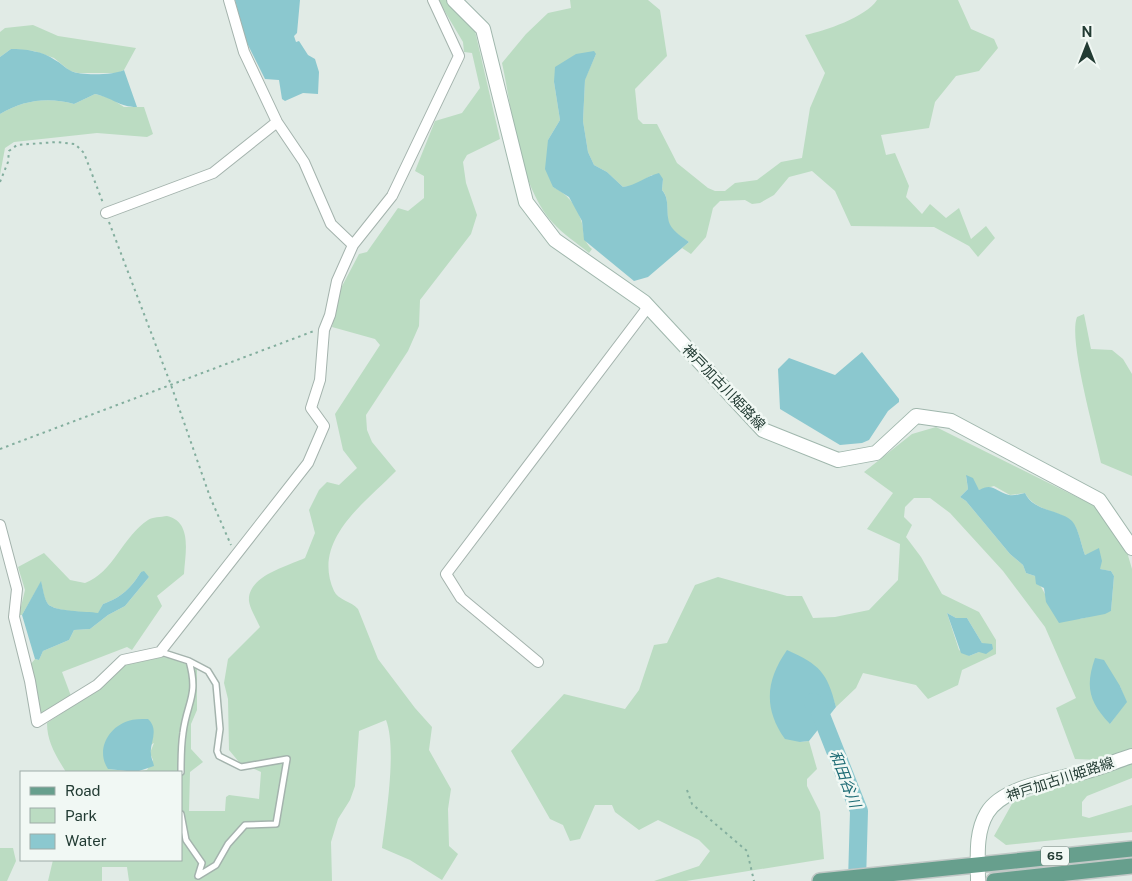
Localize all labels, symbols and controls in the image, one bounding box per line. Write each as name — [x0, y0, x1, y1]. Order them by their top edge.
north arrow — [1062, 20, 1112, 70]
text: N — [1082, 24, 1092, 40]
street label: 神戸加古川姫路線 — [679, 341, 769, 433]
water label: 和田谷川 — [827, 748, 865, 812]
street label: 神戸加古川姫路線 — [1004, 754, 1116, 804]
legend — [20, 771, 182, 861]
text: Road — [65, 782, 101, 799]
text: Park — [65, 807, 97, 824]
text: Water — [65, 832, 107, 849]
road number: 65 — [1041, 846, 1069, 866]

